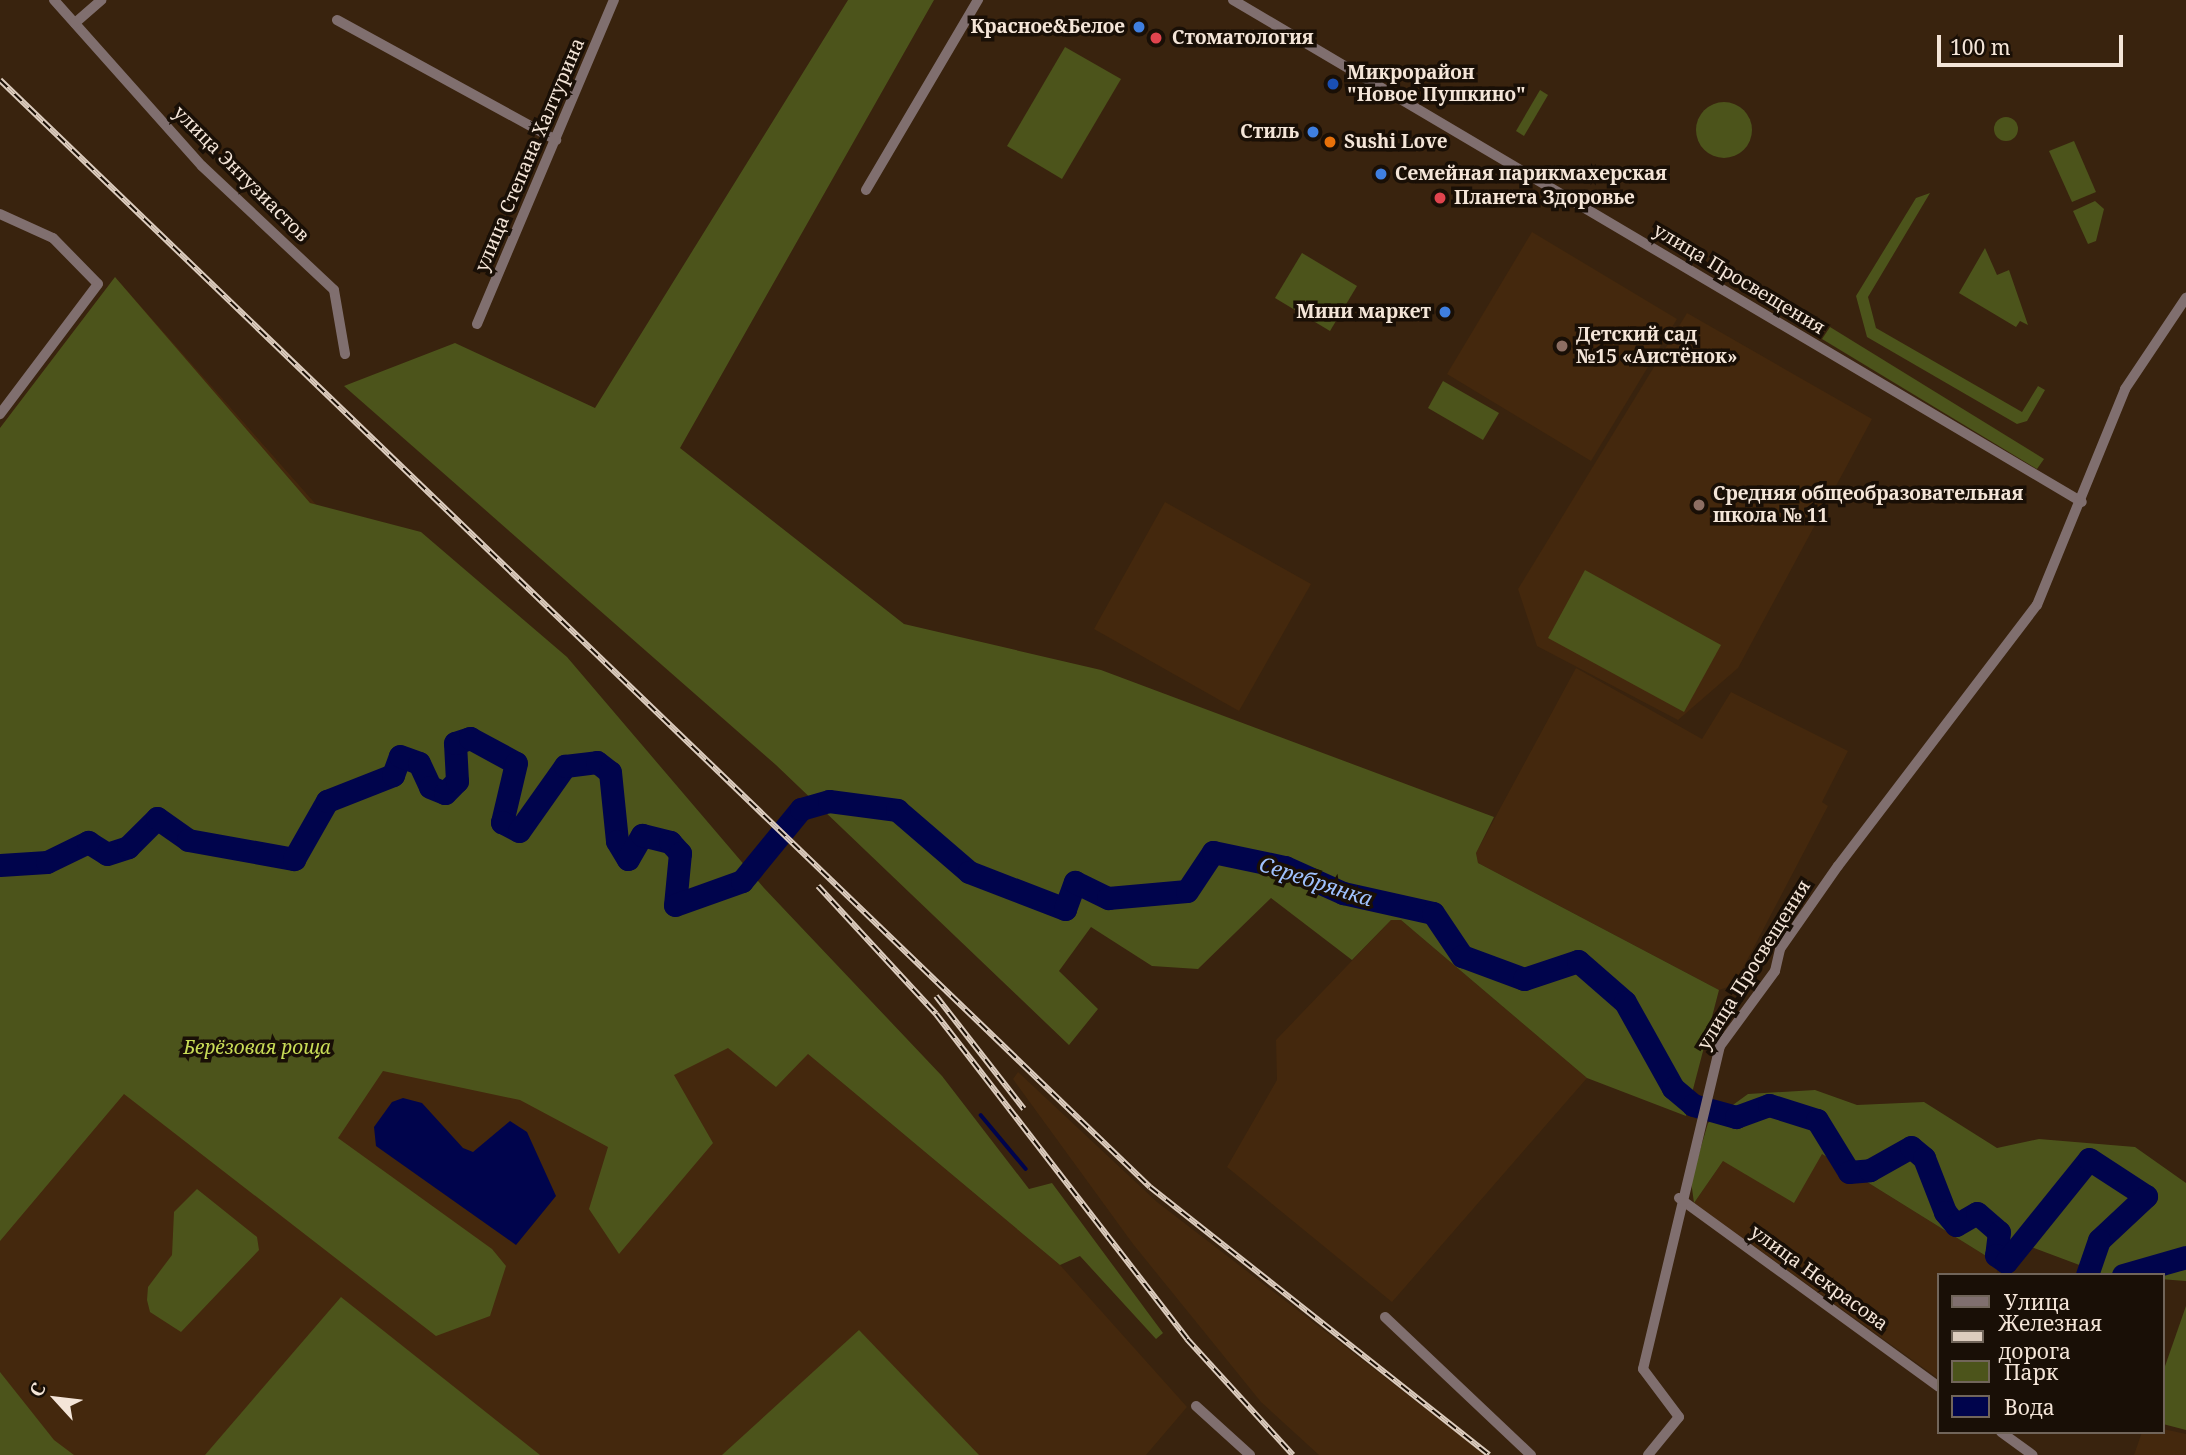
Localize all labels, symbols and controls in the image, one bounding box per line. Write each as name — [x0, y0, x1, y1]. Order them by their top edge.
place label: Красное&Белое — [970, 16, 1125, 38]
marker: Красное&Белое — [1131, 19, 1147, 35]
scale bar — [1941, 21, 2126, 65]
place label: Стоматология — [1172, 27, 1314, 49]
marker: Стоматология — [1146, 28, 1166, 48]
text: 100 m — [1950, 33, 2011, 61]
street label: улица Степана Халтурина — [470, 35, 590, 275]
place label: Микрорайон "Новое Пушкино" — [1347, 62, 1526, 106]
marker: Микрорайон "Новое Пушкино" — [1325, 76, 1341, 92]
street label: улица Энтузиастов — [168, 101, 314, 247]
place label: Стиль — [1240, 121, 1299, 143]
marker: Стиль — [1305, 124, 1321, 140]
place label: Sushi Love — [1344, 131, 1448, 153]
marker: Sushi Love — [1322, 134, 1338, 150]
place label: Семейная парикмахерская — [1395, 163, 1667, 185]
marker: Семейная парикмахерская — [1373, 166, 1389, 182]
place label: Планета Здоровье — [1454, 187, 1635, 209]
marker: Планета Здоровье — [1432, 190, 1448, 206]
street label: улица Просвещения — [1649, 219, 1829, 339]
place label: Мини маркет — [1296, 301, 1431, 323]
marker: Мини маркет — [1437, 304, 1453, 320]
place label: Детский сад №15 «Аистёнок» — [1576, 324, 1737, 368]
marker: Детский сад №15 «Аистёнок» — [1554, 338, 1570, 354]
place label: Средняя общеобразовательная школа № 11 — [1713, 483, 2023, 527]
marker: Средняя общеобразовательная школа № 11 — [1691, 497, 1707, 513]
water label: Серебрянка — [1256, 851, 1376, 911]
street label: улица Просвещения — [1692, 876, 1816, 1054]
park label: Берёзовая роща — [183, 1037, 331, 1059]
street label: улица Некрасова — [1746, 1220, 1892, 1336]
legend — [1938, 1273, 2165, 1434]
text: Улица — [2004, 1288, 2071, 1316]
text: Железная дорога — [1998, 1309, 2102, 1365]
text: Парк — [2004, 1358, 2058, 1386]
north arrow — [21, 1364, 91, 1434]
text: С — [23, 1378, 52, 1401]
text: Вода — [2004, 1393, 2055, 1421]

